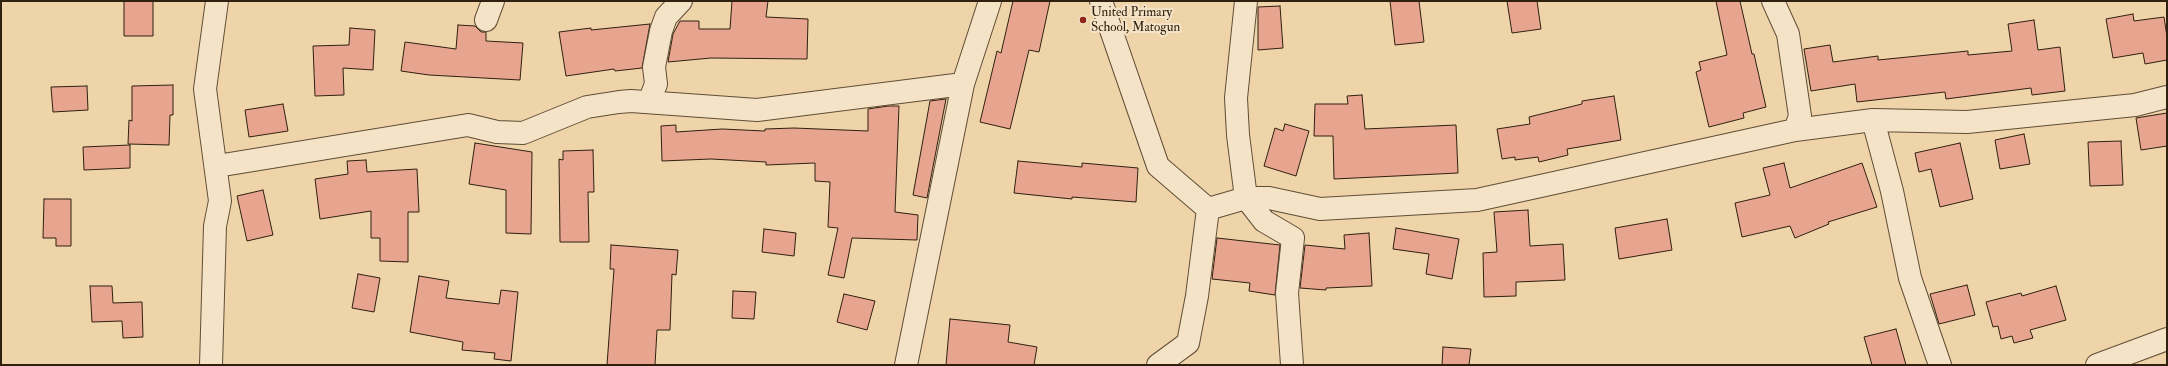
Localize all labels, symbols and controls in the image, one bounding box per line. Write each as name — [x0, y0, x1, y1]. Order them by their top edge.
place label: United Primary School, Matogun — [1091, 5, 1180, 36]
marker: United Primary School, Matogun — [1078, 15, 1088, 25]

